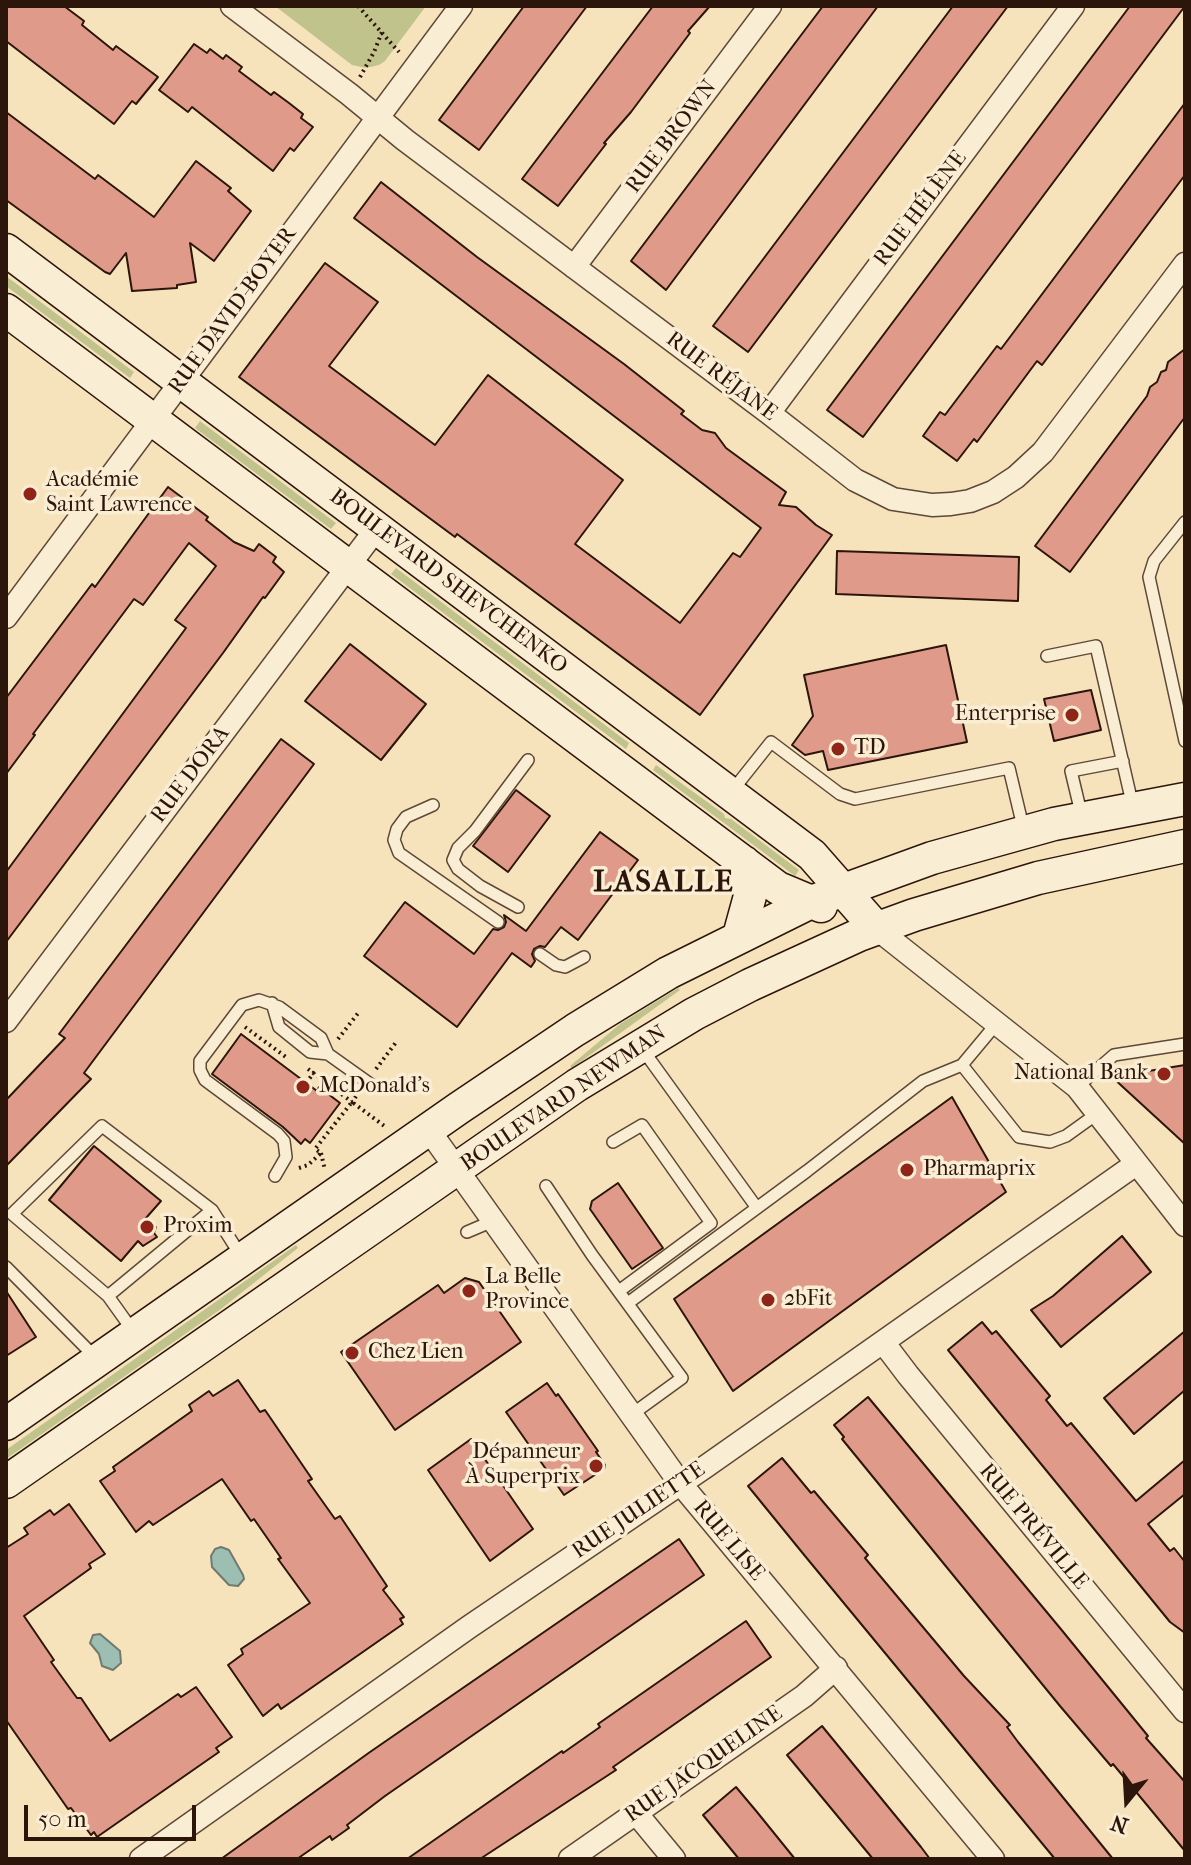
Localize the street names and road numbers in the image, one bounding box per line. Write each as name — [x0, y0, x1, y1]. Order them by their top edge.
street label: RUE BROWN — [621, 75, 723, 199]
street label: RUE HÉLÈNE — [869, 146, 973, 272]
street label: RUE DAVID-BOYER — [163, 222, 303, 400]
street label: RUE RÉJANE — [660, 327, 782, 427]
street label: BOULEVARD SHEVCHENKO — [324, 484, 572, 680]
street label: RUE DORA — [146, 721, 236, 829]
street label: BOULEVARD NEWMAN — [456, 1020, 672, 1178]
street label: RUE JULIETTE — [568, 1457, 710, 1565]
street label: RUE PRÉVILLE — [973, 1459, 1093, 1595]
street label: RUE LISE — [687, 1495, 769, 1587]
street label: RUE JACQUELINE — [620, 1701, 788, 1829]

